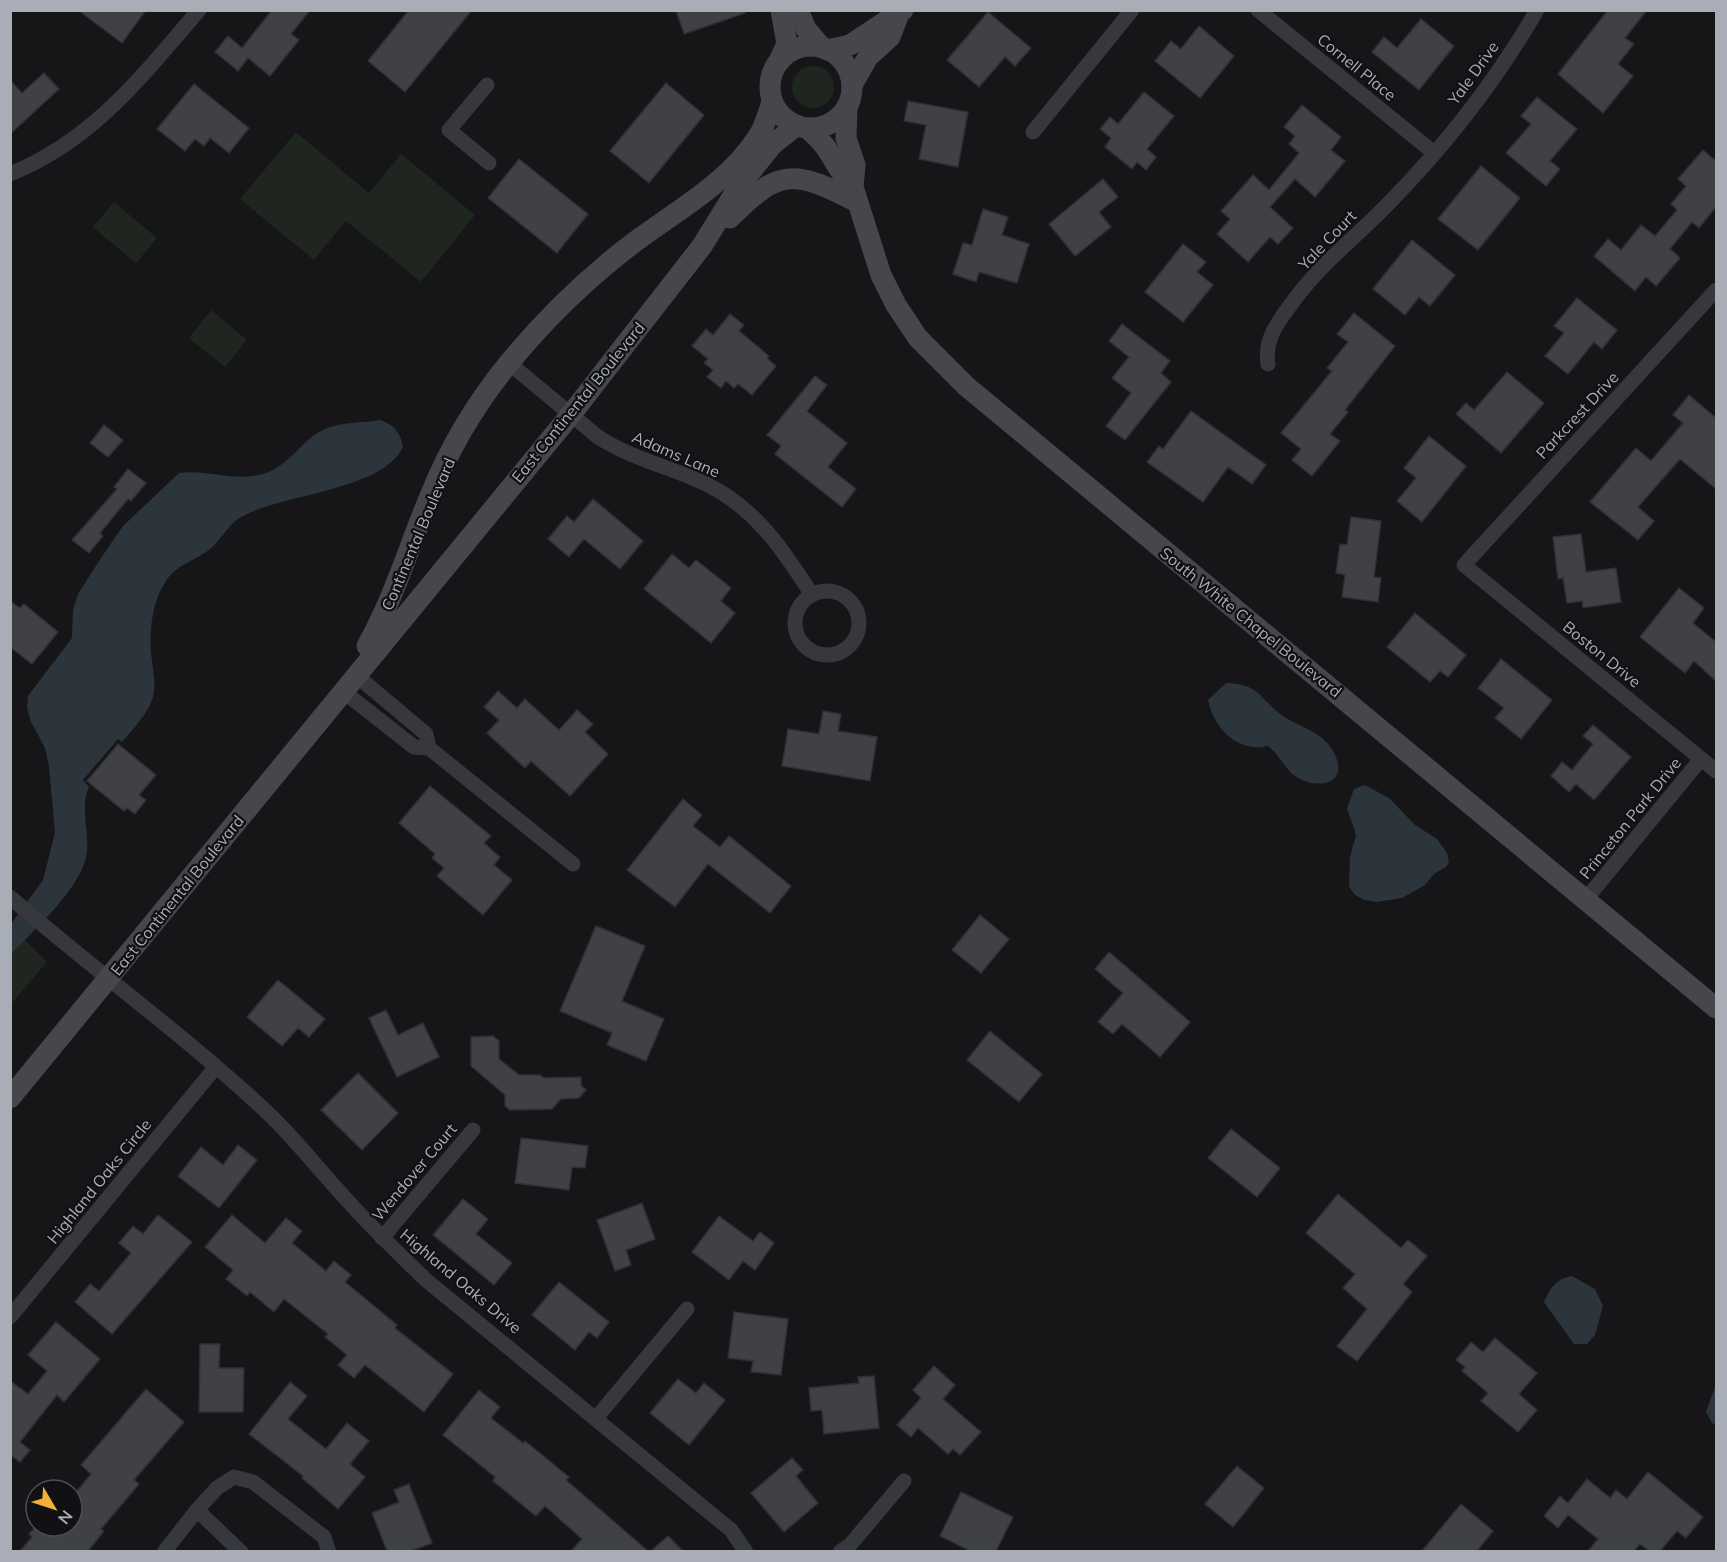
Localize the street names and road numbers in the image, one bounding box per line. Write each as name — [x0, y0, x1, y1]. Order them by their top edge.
street label: Cornell Place — [1314, 29, 1400, 105]
street label: Yale Drive — [1443, 37, 1503, 109]
street label: Yale Court — [1293, 206, 1361, 275]
street label: East Continental Boulevard — [507, 318, 649, 486]
street label: Parkcrest Drive — [1531, 367, 1623, 463]
street label: Adams Lane — [629, 427, 723, 481]
street label: Continental Boulevard — [377, 455, 459, 613]
street label: South White Chapel Boulevard — [1156, 542, 1346, 702]
street label: Boston Drive — [1559, 616, 1645, 692]
street label: Princeton Park Drive — [1575, 753, 1685, 883]
street label: East Continental Boulevard — [106, 811, 248, 979]
street label: Highland Oaks Circle — [43, 1115, 155, 1247]
street label: Wendover Court — [367, 1119, 461, 1225]
street label: Highland Oaks Drive — [396, 1224, 526, 1338]

